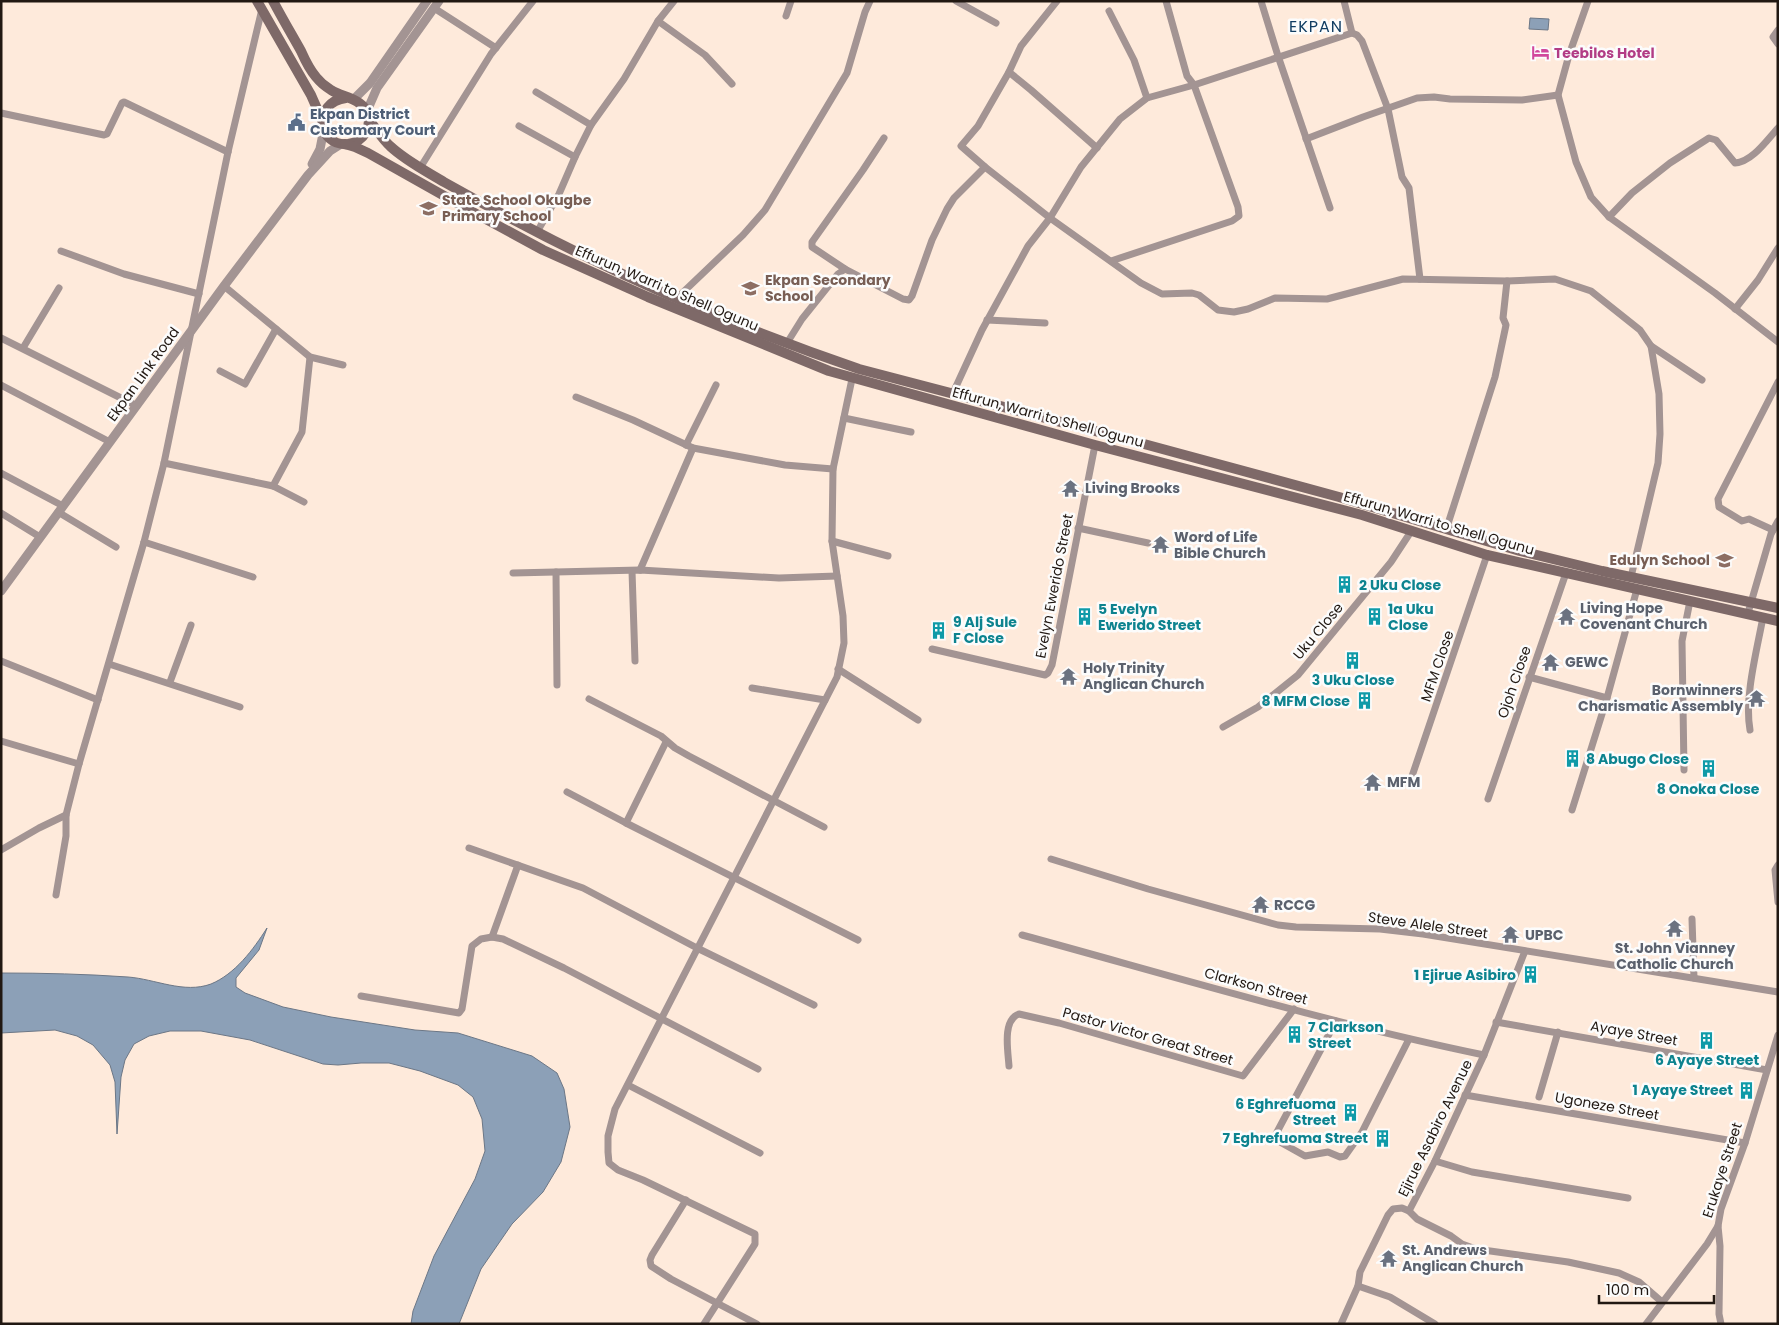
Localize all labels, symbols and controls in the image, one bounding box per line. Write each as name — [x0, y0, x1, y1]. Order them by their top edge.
district label: EKPAN — [1289, 15, 1343, 38]
hotel icon: Teebilos Hotel — [1530, 43, 1550, 63]
place label: Teebilos Hotel — [1554, 43, 1655, 63]
place label: Ekpan District Customary Court — [310, 104, 436, 140]
public building icon: Ekpan District Customary Court — [286, 112, 306, 132]
place label: State School Okugbe Primary School — [442, 190, 592, 226]
school or university icon: State School Okugbe Primary School — [418, 198, 438, 218]
street label: Effurun, Warri to Shell Ogunu — [572, 240, 762, 336]
place label: Ekpan Secondary School — [765, 270, 891, 306]
school or university icon: Ekpan Secondary School — [741, 278, 761, 298]
street label: Ekpan Link Road — [102, 323, 184, 425]
street label: Effurun, Warri to Shell Ogunu — [950, 382, 1146, 452]
temple icon: Living Brooks — [1061, 478, 1081, 498]
place label: Living Brooks — [1085, 478, 1180, 498]
street label: Effurun, Warri to Shell Ogunu — [1341, 486, 1537, 560]
street label: Evelyn Ewerido Street — [1030, 512, 1078, 660]
place label: Word of Life Bible Church — [1174, 527, 1266, 563]
temple icon: Word of Life Bible Church — [1150, 535, 1170, 555]
place label: Edulyn School — [1610, 550, 1710, 570]
school or university icon: Edulyn School — [1714, 550, 1734, 570]
building icon: 2 Uku Close — [1335, 575, 1355, 595]
place label: 2 Uku Close — [1359, 575, 1441, 595]
street label: Uku Close — [1288, 598, 1348, 664]
place label: Living Hope Covenant Church — [1580, 598, 1707, 634]
place label: 5 Evelyn Ewerido Street — [1098, 599, 1201, 635]
place label: 1a Uku Close — [1388, 599, 1434, 635]
temple icon: Living Hope Covenant Church — [1556, 606, 1576, 626]
building icon: 5 Evelyn Ewerido Street — [1074, 607, 1094, 627]
building icon: 1a Uku Close — [1364, 607, 1384, 627]
place label: 9 Alj Sule F Close — [953, 612, 1017, 648]
building icon: 9 Alj Sule F Close — [929, 620, 949, 640]
street label: MFM Close — [1415, 627, 1459, 704]
street label: Ojoh Close — [1492, 643, 1536, 721]
building icon: 3 Uku Close — [1343, 650, 1363, 670]
temple icon: GEWC — [1541, 652, 1561, 672]
place label: GEWC — [1565, 652, 1609, 672]
place label: Holy Trinity Anglican Church — [1083, 658, 1204, 694]
temple icon: Holy Trinity Anglican Church — [1059, 666, 1079, 686]
place label: 3 Uku Close — [1312, 670, 1395, 690]
place label: Bornwinners Charismatic Assembly — [1578, 680, 1743, 716]
temple icon: Bornwinners Charismatic Assembly — [1747, 688, 1767, 708]
place label: 8 MFM Close — [1261, 691, 1350, 711]
building icon: 8 MFM Close — [1354, 691, 1374, 711]
building icon: 8 Abugo Close — [1562, 749, 1582, 769]
place label: 8 Abugo Close — [1586, 749, 1689, 769]
building icon: 8 Onoka Close — [1698, 759, 1718, 779]
temple icon: MFM — [1363, 772, 1383, 792]
place label: MFM — [1387, 772, 1420, 792]
place label: 8 Onoka Close — [1657, 779, 1760, 799]
temple icon: RCCG — [1250, 895, 1270, 915]
place label: RCCG — [1274, 895, 1315, 915]
street label: Steve Alele Street — [1367, 907, 1489, 943]
temple icon: St. John Vianney Catholic Church — [1665, 918, 1685, 938]
temple icon: UPBC — [1501, 925, 1521, 945]
place label: UPBC — [1525, 925, 1564, 945]
place label: St. John Vianney Catholic Church — [1615, 938, 1735, 974]
street label: Clarkson Street — [1202, 963, 1310, 1009]
place label: 1 Ejirue Asibiro — [1414, 965, 1516, 985]
building icon: 1 Ejirue Asibiro — [1520, 965, 1540, 985]
street label: Pastor Victor Great Street — [1060, 1002, 1236, 1070]
street label: Ayaye Street — [1589, 1016, 1679, 1050]
place label: 7 Clarkson Street — [1308, 1017, 1384, 1053]
building icon: 7 Clarkson Street — [1284, 1025, 1304, 1045]
building icon: 6 Ayaye Street — [1697, 1030, 1717, 1050]
place label: 6 Ayaye Street — [1655, 1050, 1759, 1070]
street label: Ejirue Asabiro Avenue — [1393, 1056, 1477, 1200]
place label: 1 Ayaye Street — [1632, 1080, 1733, 1100]
building icon: 1 Ayaye Street — [1737, 1080, 1757, 1100]
street label: Ugoneze Street — [1553, 1087, 1661, 1125]
place label: 6 Eghrefuoma Street — [1235, 1094, 1336, 1130]
building icon: 6 Eghrefuoma Street — [1340, 1102, 1360, 1122]
street label: Erukaye Street — [1697, 1120, 1747, 1220]
place label: 7 Eghrefuoma Street — [1222, 1128, 1368, 1148]
building icon: 7 Eghrefuoma Street — [1372, 1128, 1392, 1148]
place label: St. Andrews Anglican Church — [1402, 1240, 1523, 1276]
temple icon: St. Andrews Anglican Church — [1378, 1248, 1398, 1268]
scale bar — [1599, 1272, 1714, 1304]
text: 100 m — [1606, 1279, 1649, 1300]

